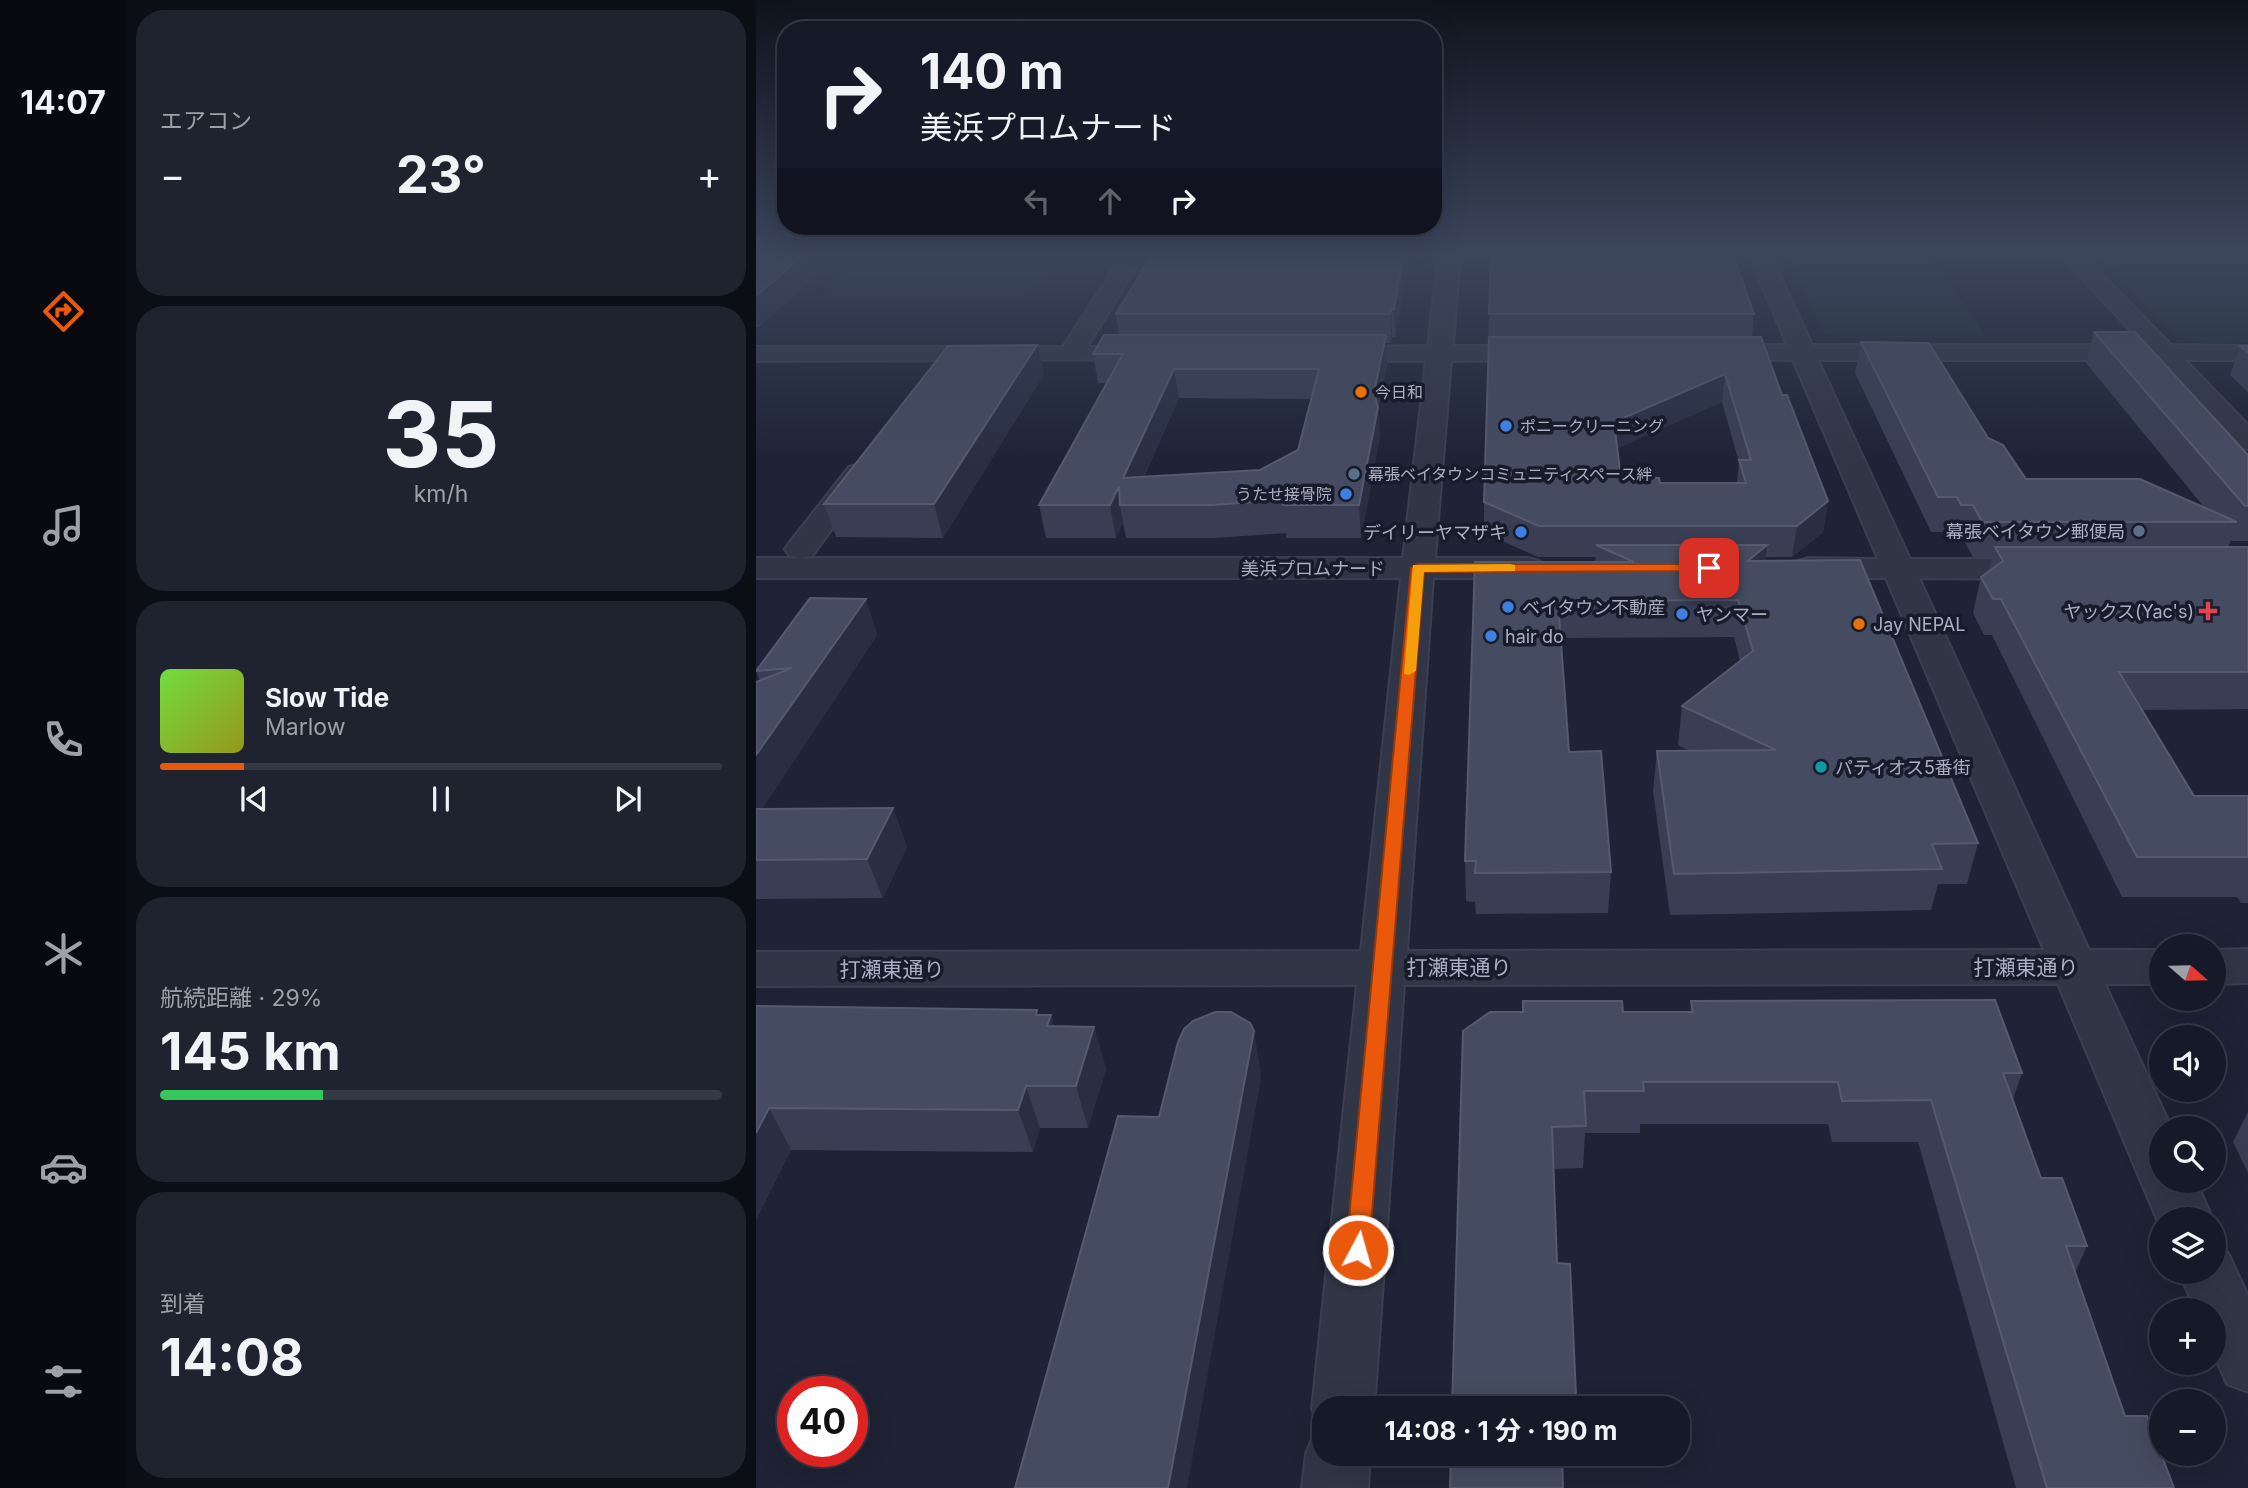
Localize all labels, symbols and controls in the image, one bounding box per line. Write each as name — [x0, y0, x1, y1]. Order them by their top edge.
text: 140 m — [920, 42, 1064, 101]
icon: right — [805, 49, 896, 140]
text: 14:07 — [20, 83, 106, 122]
text: エアコン — [160, 107, 252, 135]
text: 美浜プロムナード — [920, 108, 1176, 147]
text: 23° — [396, 143, 486, 206]
text: − — [160, 152, 185, 198]
text: + — [697, 152, 722, 198]
icon: left — [1018, 182, 1056, 220]
icon: ahead — [1091, 182, 1129, 220]
icon: right — [1164, 182, 1202, 220]
icon: directions — [39, 287, 88, 336]
text: 35 — [383, 379, 499, 489]
place label: 今日和 — [1375, 382, 1423, 402]
marker: 今日和 — [1353, 384, 1369, 400]
place label: ポニークリーニング — [1520, 416, 1664, 436]
marker: ポニークリーニング — [1498, 418, 1514, 434]
place label: 幕張ベイタウンコミュニティスペース絆 — [1368, 464, 1652, 484]
marker: 幕張ベイタウンコミュニティスペース絆 — [1346, 466, 1362, 482]
text: km/h — [414, 480, 468, 508]
place label: うたせ接骨院 — [1236, 484, 1332, 504]
marker: うたせ接骨院 — [1338, 486, 1354, 502]
icon: music — [39, 501, 88, 550]
place label: 幕張ベイタウン郵便局 — [1946, 521, 2125, 542]
place label: デイリーヤマザキ — [1363, 522, 1507, 543]
marker: 幕張ベイタウン郵便局 — [2131, 523, 2147, 539]
marker: デイリーヤマザキ — [1513, 524, 1529, 540]
pin — [1679, 538, 1739, 598]
icon: arrive — [1690, 549, 1728, 587]
street label: 美浜プロムナード — [1241, 558, 1385, 579]
place label: ベイタウン不動産 — [1522, 597, 1665, 618]
marker: ベイタウン不動産 — [1500, 599, 1516, 615]
place label: ヤックス(Yac's) — [2063, 601, 2194, 622]
marker: ヤックス(Yac's) — [2200, 603, 2216, 619]
place label: ヤンマー — [1696, 604, 1768, 625]
marker: ヤンマー — [1674, 606, 1690, 622]
place label: Jay NEPAL — [1873, 614, 1965, 635]
marker: Jay NEPAL — [1851, 616, 1867, 632]
place label: hair do — [1505, 626, 1564, 647]
marker: hair do — [1483, 628, 1499, 644]
text: Slow Tide — [265, 682, 389, 713]
text: Marlow — [265, 713, 345, 741]
icon: phone — [39, 715, 88, 764]
place label: パティオス5番街 — [1835, 757, 1971, 778]
marker: パティオス5番街 — [1813, 759, 1829, 775]
icon: previous — [235, 780, 273, 818]
icon: pause — [422, 780, 460, 818]
icon: next — [609, 780, 647, 818]
icon: climate — [39, 929, 88, 978]
north arrow — [2149, 934, 2226, 1012]
map controls — [2149, 934, 2226, 1466]
street label: 打瀬東通り — [1407, 955, 1512, 980]
street label: 打瀬東通り — [1974, 955, 2079, 980]
street label: 打瀬東通り — [840, 957, 945, 982]
text: 航続距離 · 29% — [160, 984, 322, 1012]
text: 145 km — [160, 1020, 341, 1083]
button: sound — [2149, 1025, 2226, 1102]
button: search — [2149, 1116, 2226, 1193]
icon: car — [39, 1143, 88, 1192]
button: layers — [2149, 1207, 2226, 1284]
position arrow — [1321, 1213, 1395, 1287]
text: 到着 — [160, 1290, 206, 1318]
button: + — [2149, 1298, 2226, 1375]
text: 14:08 — [160, 1326, 304, 1389]
icon: filters — [39, 1357, 88, 1406]
speed limit sign: 40 — [777, 1376, 868, 1467]
button: − — [2149, 1389, 2226, 1466]
text: 14:08 · 1 分 · 190 m — [1385, 1415, 1617, 1446]

